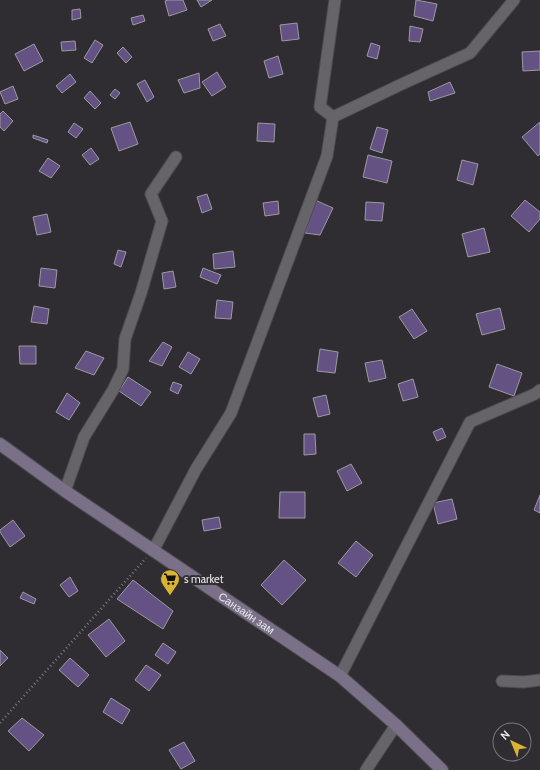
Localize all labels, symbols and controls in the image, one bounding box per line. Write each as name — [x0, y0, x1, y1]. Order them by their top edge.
supermarket icon: s market — [159, 568, 181, 596]
place label: s market — [184, 572, 224, 586]
street label: Санзайн зам — [216, 589, 277, 637]
north arrow — [492, 722, 532, 762]
text: N — [497, 727, 513, 743]

